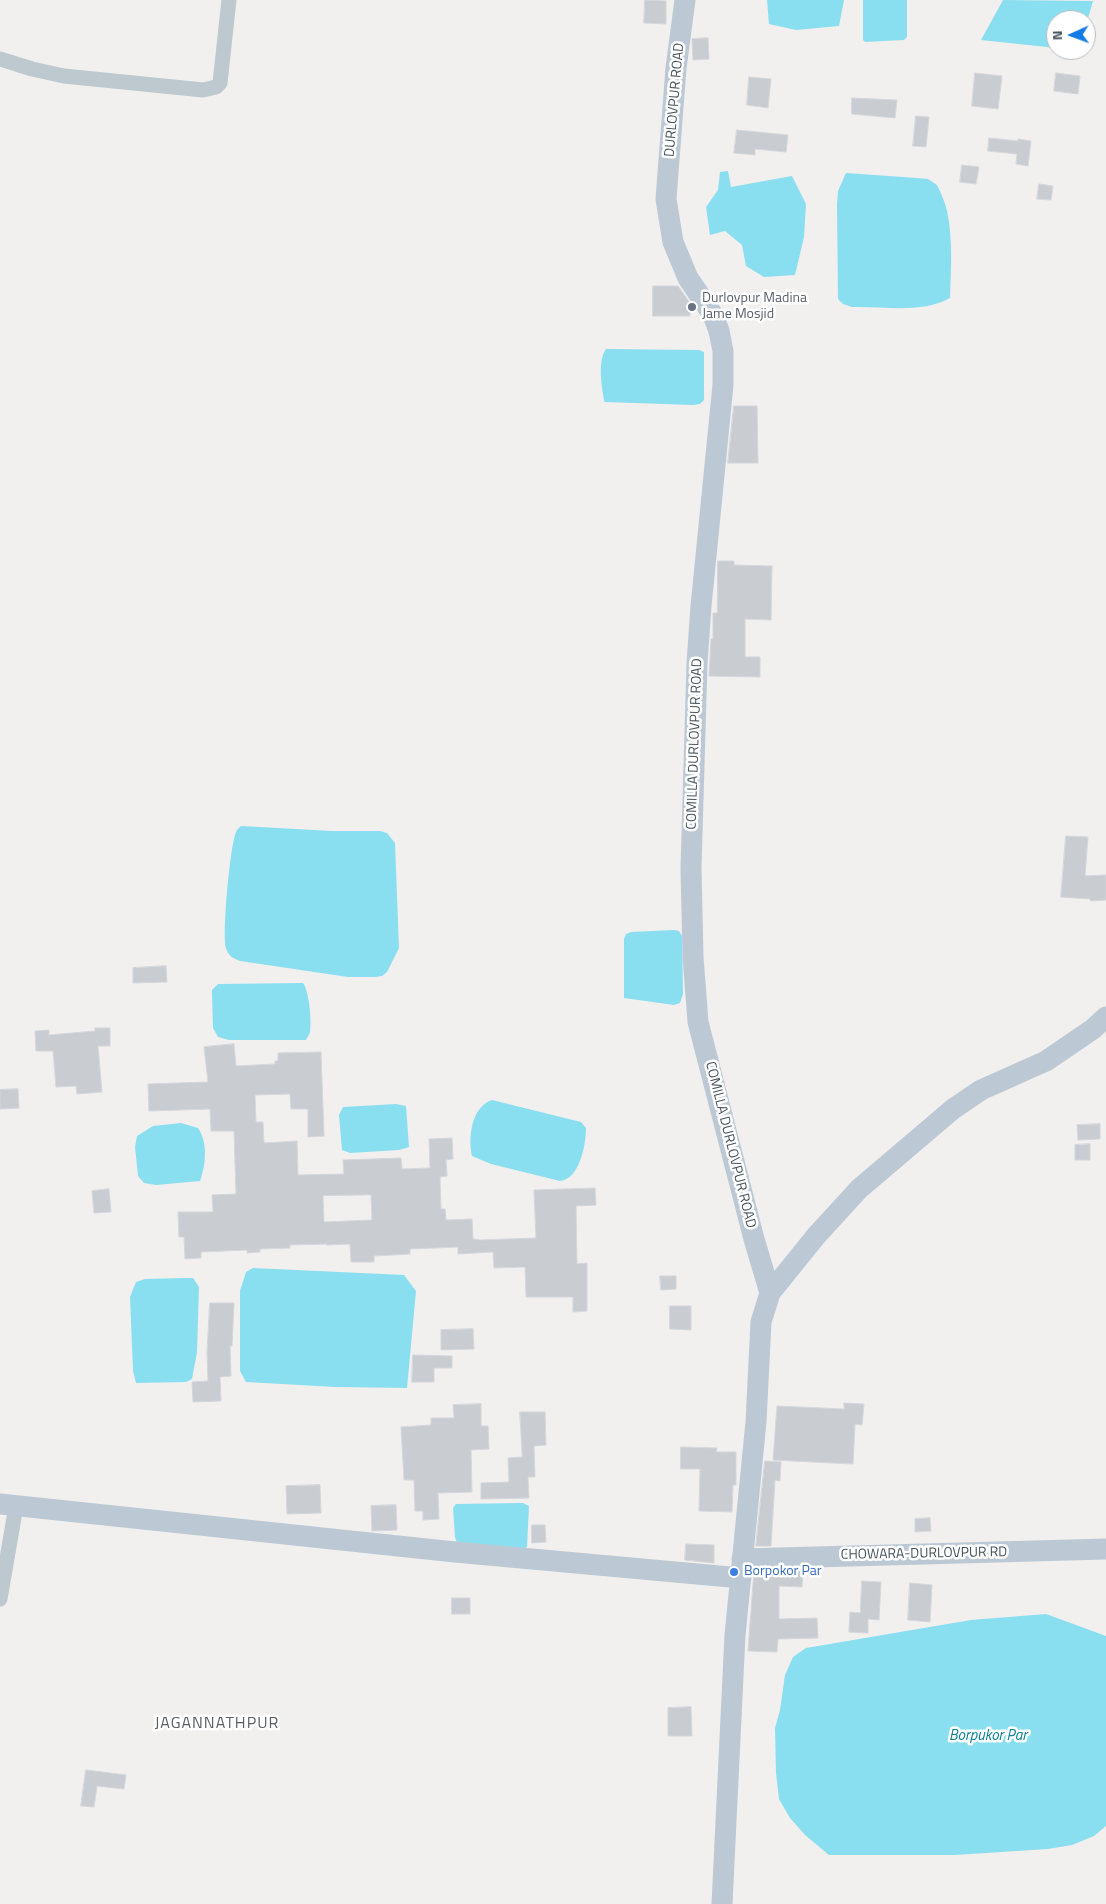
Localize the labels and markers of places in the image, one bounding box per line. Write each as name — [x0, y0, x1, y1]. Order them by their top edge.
place label: Durlovpur Madina Jame Mosjid — [702, 291, 807, 324]
marker: Durlovpur Madina Jame Mosjid — [686, 301, 698, 313]
place label: Borpokor Par — [744, 1564, 822, 1580]
marker: Borpokor Par — [728, 1566, 740, 1578]

